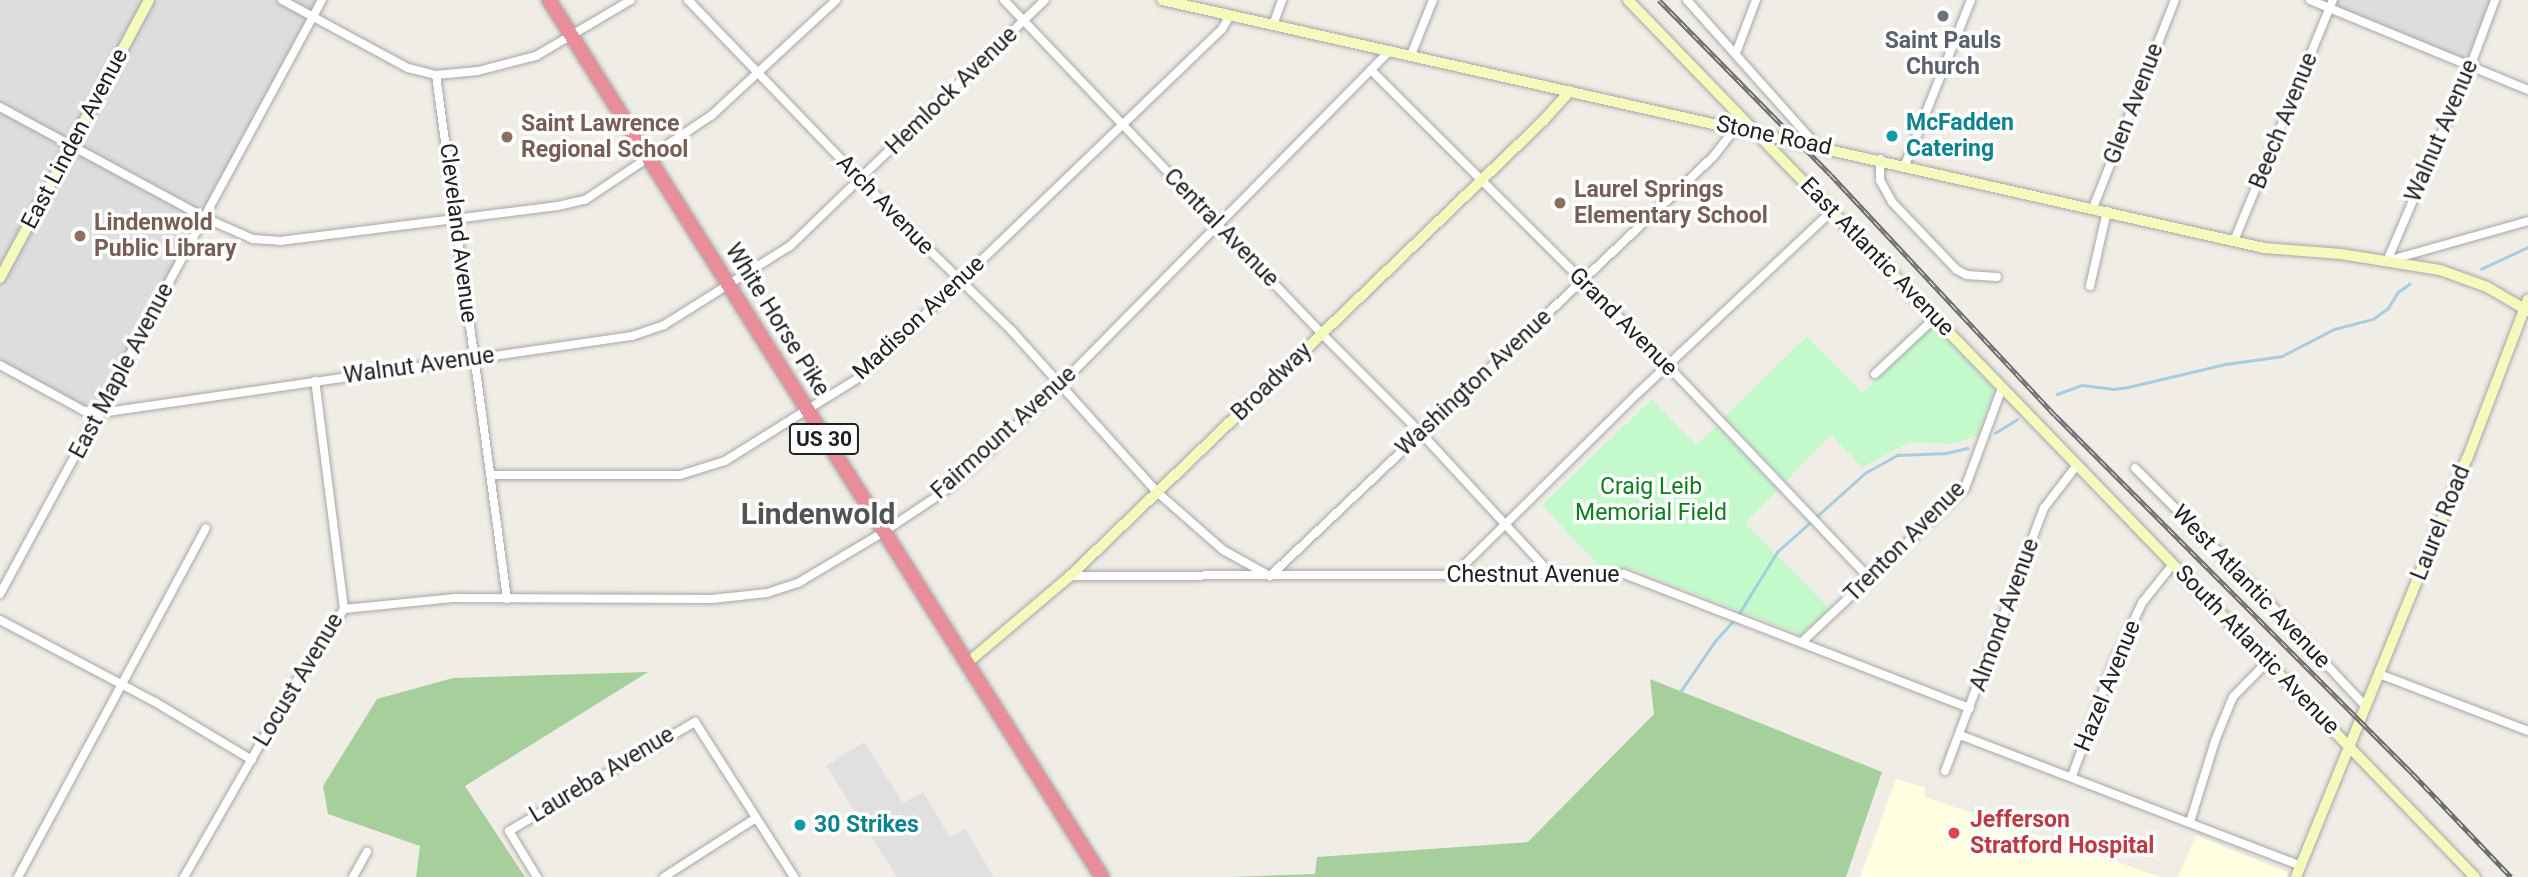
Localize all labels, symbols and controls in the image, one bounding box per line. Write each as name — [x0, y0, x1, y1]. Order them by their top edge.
marker: Saint Pauls Church — [1935, 8, 1951, 24]
street label: Hemlock Avenue — [881, 21, 1023, 161]
place label: Saint Pauls Church — [1885, 27, 2001, 81]
street label: Glen Avenue — [2098, 40, 2170, 168]
street label: East Linden Avenue — [16, 44, 134, 234]
street label: Beech Avenue — [2244, 49, 2324, 193]
street label: Walnut Avenue — [2400, 56, 2484, 206]
place label: McFadden Catering — [1906, 109, 2014, 163]
place label: Saint Lawrence Regional School — [521, 110, 688, 164]
street label: Stone Road — [1714, 110, 1834, 162]
marker: McFadden Catering — [1884, 128, 1900, 144]
marker: Saint Lawrence Regional School — [499, 129, 515, 145]
street label: Cleveland Avenue — [433, 142, 483, 324]
street label: Arch Avenue — [831, 149, 939, 261]
street label: Central Avenue — [1158, 163, 1284, 293]
street label: East Atlantic Avenue — [1794, 172, 1960, 342]
place label: Laurel Springs Elementary School — [1574, 176, 1768, 230]
marker: Laurel Springs Elementary School — [1552, 195, 1568, 211]
place label: Lindenwold Public Library — [94, 209, 237, 263]
marker: Lindenwold Public Library — [72, 228, 88, 244]
street label: White Horse Pike — [719, 239, 835, 401]
street label: Madison Avenue — [848, 250, 990, 386]
street label: Grand Avenue — [1563, 262, 1683, 382]
street label: East Maple Avenue — [64, 278, 180, 464]
street label: Washington Avenue — [1391, 304, 1557, 462]
street label: Broadway — [1226, 337, 1318, 427]
street label: Walnut Avenue — [342, 342, 496, 390]
street label: Fairmount Avenue — [926, 361, 1082, 505]
road number: US 30 — [787, 422, 861, 457]
street label: Laurel Road — [2405, 462, 2477, 584]
park label: Craig Leib Memorial Field — [1575, 473, 1727, 527]
street label: Trenton Avenue — [1839, 476, 1971, 608]
district label: Lindenwold — [741, 496, 895, 532]
street label: West Atlantic Avenue — [2166, 500, 2336, 674]
street label: Almond Avenue — [1965, 535, 2045, 695]
street label: South Atlantic Avenue — [2169, 560, 2345, 740]
street label: Chestnut Avenue — [1446, 561, 1620, 589]
street label: Locust Avenue — [248, 608, 350, 752]
street label: Hazel Avenue — [2069, 616, 2147, 756]
street label: Laureba Avenue — [525, 721, 679, 829]
place label: Jefferson Stratford Hospital — [1970, 806, 2154, 860]
place label: 30 Strikes — [814, 811, 919, 839]
marker: 30 Strikes — [792, 817, 808, 833]
marker: Jefferson Stratford Hospital — [1944, 823, 1964, 843]

